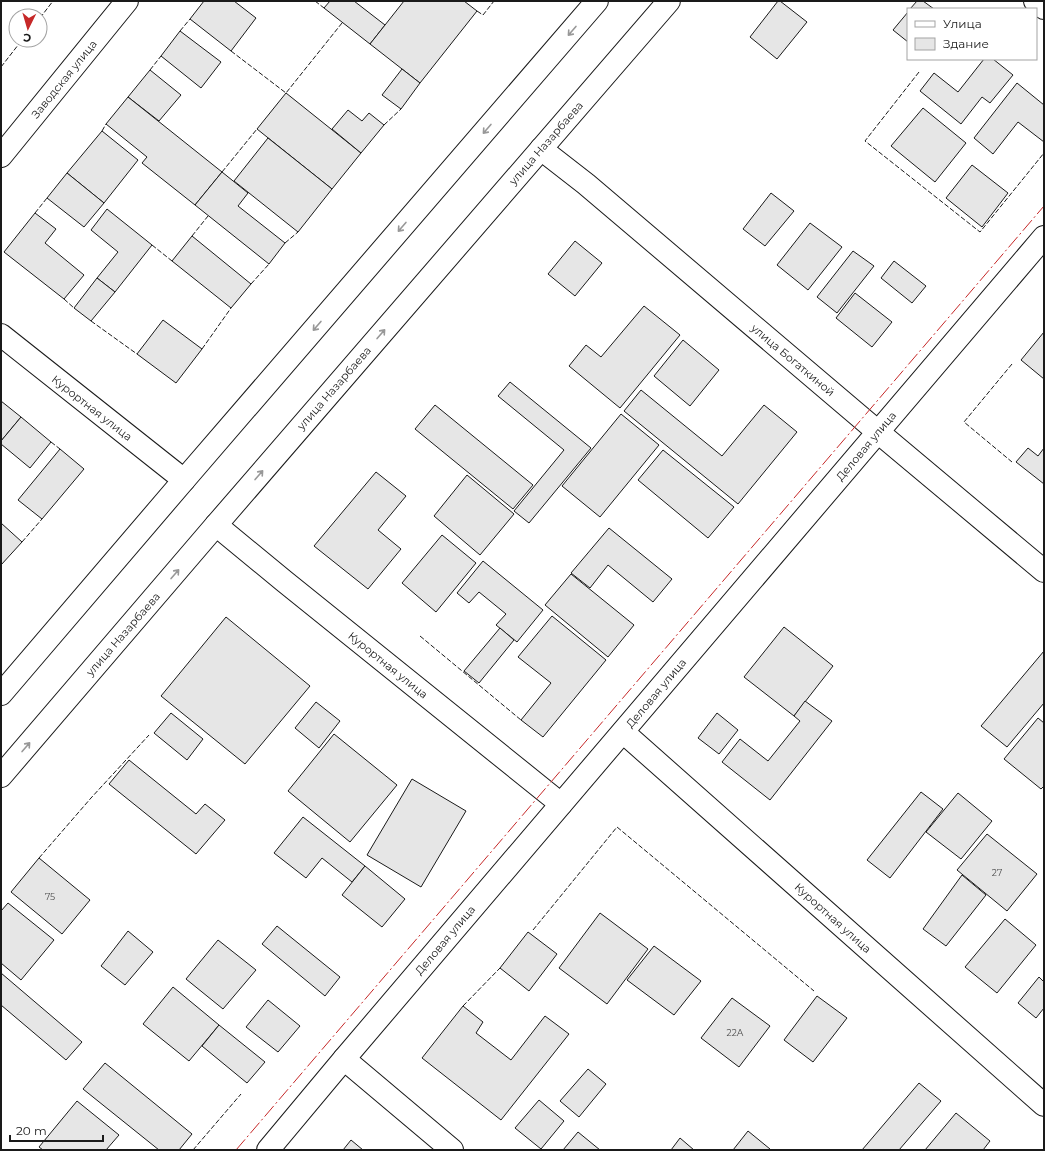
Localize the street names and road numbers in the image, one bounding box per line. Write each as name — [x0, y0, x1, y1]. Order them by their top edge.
street label: Заводская улица — [28, 37, 100, 121]
street label: улица Назарбаева — [505, 98, 586, 188]
street label: улица Богаткиной — [748, 320, 838, 399]
street label: улица Назарбаева — [293, 343, 374, 433]
street label: Курортная улица — [49, 372, 135, 444]
street label: Деловая улица — [833, 408, 899, 484]
street label: улица Назарбаева — [82, 589, 163, 679]
street label: Курортная улица — [345, 629, 431, 701]
street label: Деловая улица — [623, 655, 689, 731]
street label: Курортная улица — [792, 880, 874, 956]
street label: Деловая улица — [412, 902, 478, 978]

